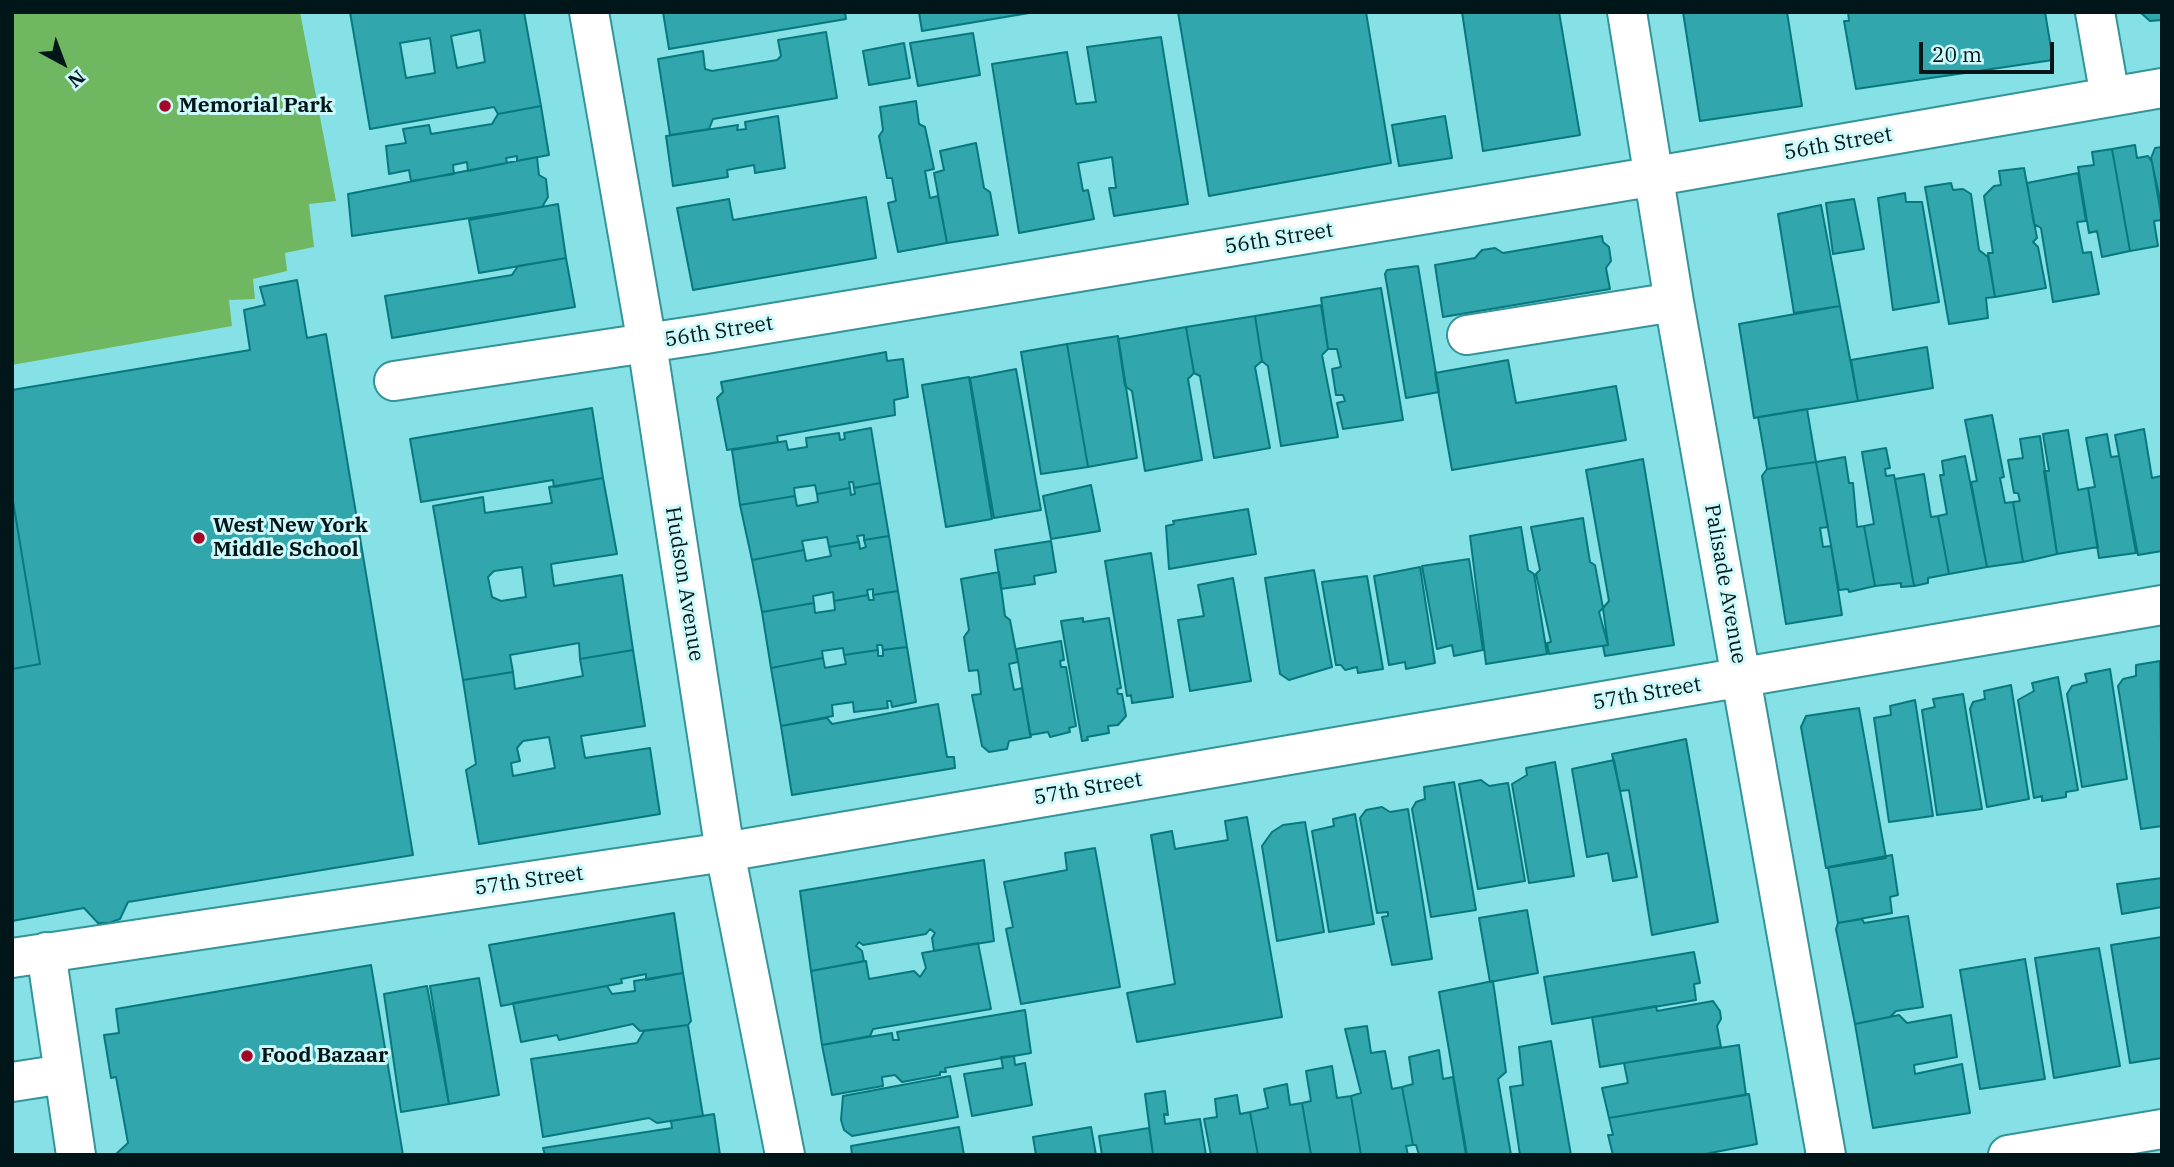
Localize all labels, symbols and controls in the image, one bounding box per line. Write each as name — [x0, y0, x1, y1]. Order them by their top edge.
north arrow — [28, 28, 98, 98]
scale bar — [1922, 28, 2057, 72]
text: 20 m — [1932, 40, 1982, 68]
text: N — [63, 65, 90, 93]
place label: Memorial Park — [179, 93, 333, 119]
marker: Memorial Park — [157, 98, 173, 114]
street label: 56th Street — [1782, 122, 1894, 166]
street label: 56th Street — [1223, 218, 1335, 260]
street label: 56th Street — [663, 311, 775, 353]
street label: Palisade Avenue — [1699, 502, 1751, 666]
street label: Hudson Avenue — [659, 505, 709, 663]
place label: West New York Middle School — [213, 513, 368, 563]
marker: West New York Middle School — [191, 530, 207, 546]
street label: 57th Street — [1591, 672, 1703, 716]
street label: 57th Street — [1032, 767, 1144, 811]
street label: 57th Street — [473, 861, 585, 901]
place label: Food Bazaar — [261, 1043, 388, 1069]
marker: Food Bazaar — [239, 1048, 255, 1064]

